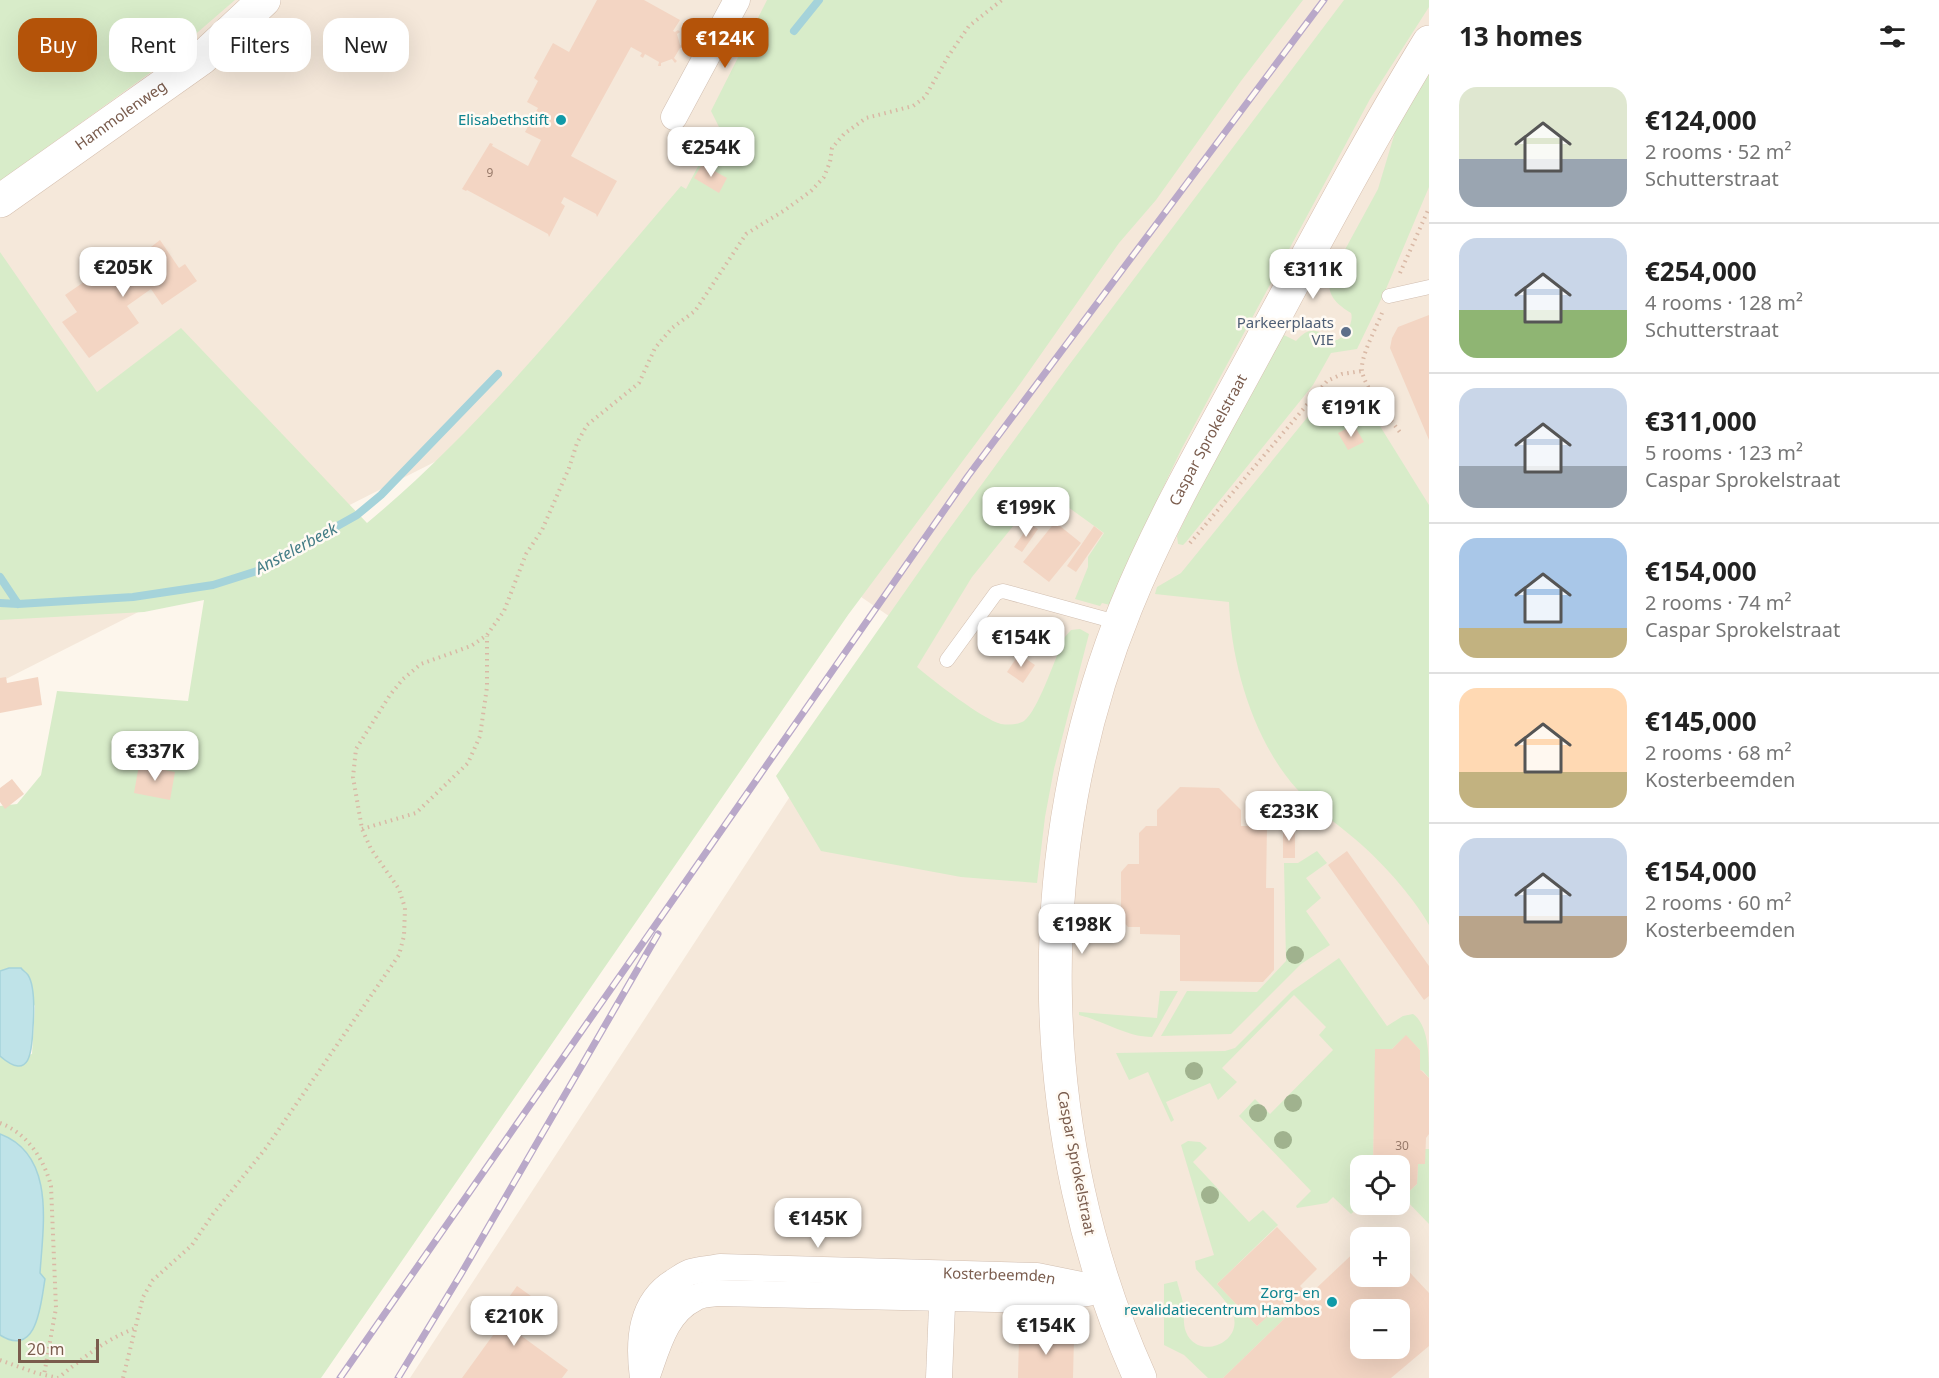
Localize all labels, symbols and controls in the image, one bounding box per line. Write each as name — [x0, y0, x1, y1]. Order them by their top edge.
chip: Buy — [18, 18, 97, 72]
chip: Rent — [109, 18, 197, 72]
chip: Filters — [209, 18, 311, 72]
chip: New — [323, 18, 409, 72]
pin: €124K — [683, 18, 767, 69]
text: 13 homes — [1459, 18, 1583, 54]
icon: filters — [1876, 20, 1909, 53]
text: €124K — [695, 24, 755, 51]
street label: Hammolenweg — [70, 75, 170, 154]
text: €124,000 — [1645, 102, 1757, 138]
place label: Elisabethstift — [458, 109, 550, 129]
icon: home — [1507, 111, 1579, 183]
marker: Elisabethstift — [554, 113, 568, 127]
pin: €254K — [669, 127, 753, 178]
text: €254K — [681, 133, 741, 160]
text: 2 rooms · 52 m² — [1645, 138, 1792, 165]
house number: 9 — [487, 164, 494, 181]
text: Schutterstraat — [1645, 165, 1779, 192]
pin: €205K — [81, 247, 165, 298]
pin: €311K — [1271, 249, 1355, 300]
text: €205K — [93, 253, 153, 280]
text: €254,000 — [1645, 253, 1757, 289]
text: €311K — [1283, 255, 1343, 282]
icon: home — [1507, 262, 1579, 334]
text: 4 rooms · 128 m² — [1645, 289, 1803, 316]
place label: Parkeerplaats VIE — [1237, 312, 1334, 349]
text: Schutterstraat — [1645, 316, 1779, 343]
marker: Parkeerplaats VIE — [1339, 325, 1353, 339]
street label: Caspar Sprokelstraat — [1164, 370, 1251, 509]
pin: €191K — [1309, 387, 1393, 438]
text: €191K — [1321, 393, 1381, 420]
text: €311,000 — [1645, 403, 1757, 439]
icon: home — [1507, 412, 1579, 484]
text: 5 rooms · 123 m² — [1645, 439, 1803, 466]
text: Caspar Sprokelstraat — [1645, 466, 1840, 493]
pin: €199K — [984, 487, 1068, 538]
text: €199K — [996, 493, 1056, 520]
water label: Anstelerbeek — [250, 517, 342, 579]
text: €154,000 — [1645, 553, 1757, 589]
icon: home — [1507, 562, 1579, 634]
text: 2 rooms · 74 m² — [1645, 589, 1792, 616]
text: Caspar Sprokelstraat — [1645, 616, 1840, 643]
pin: €154K — [979, 617, 1063, 668]
text: €154K — [991, 623, 1051, 650]
text: €145,000 — [1645, 703, 1757, 739]
icon: home — [1507, 712, 1579, 784]
pin: €337K — [113, 731, 197, 782]
text: €337K — [125, 737, 185, 764]
text: 2 rooms · 68 m² — [1645, 739, 1792, 766]
text: Kosterbeemden — [1645, 766, 1795, 793]
pin: €233K — [1247, 791, 1331, 842]
text: €233K — [1259, 797, 1319, 824]
text: €154,000 — [1645, 853, 1757, 889]
icon: home — [1507, 862, 1579, 934]
text: 2 rooms · 60 m² — [1645, 889, 1792, 916]
pin: €198K — [1040, 904, 1124, 955]
text: €198K — [1052, 910, 1112, 937]
text: Kosterbeemden — [1645, 916, 1795, 943]
street label: Caspar Sprokelstraat — [1053, 1089, 1101, 1237]
house number: 30 — [1395, 1137, 1409, 1154]
map controls — [1350, 1155, 1410, 1359]
button: locate — [1350, 1155, 1410, 1215]
pin: €145K — [776, 1198, 860, 1249]
text: €145K — [788, 1204, 848, 1231]
button: + — [1350, 1227, 1410, 1287]
street label: Kosterbeemden — [943, 1262, 1057, 1289]
place label: Zorg- en revalidatiecentrum Hambos — [1124, 1282, 1320, 1319]
marker: Zorg- en revalidatiecentrum Hambos — [1325, 1295, 1339, 1309]
pin: €210K — [472, 1296, 556, 1347]
button: − — [1350, 1299, 1410, 1359]
text: €210K — [484, 1302, 544, 1329]
pin: €154K — [1004, 1305, 1088, 1356]
text: €154K — [1016, 1311, 1076, 1338]
scale bar — [18, 1336, 99, 1364]
text: 20 m — [27, 1338, 64, 1360]

